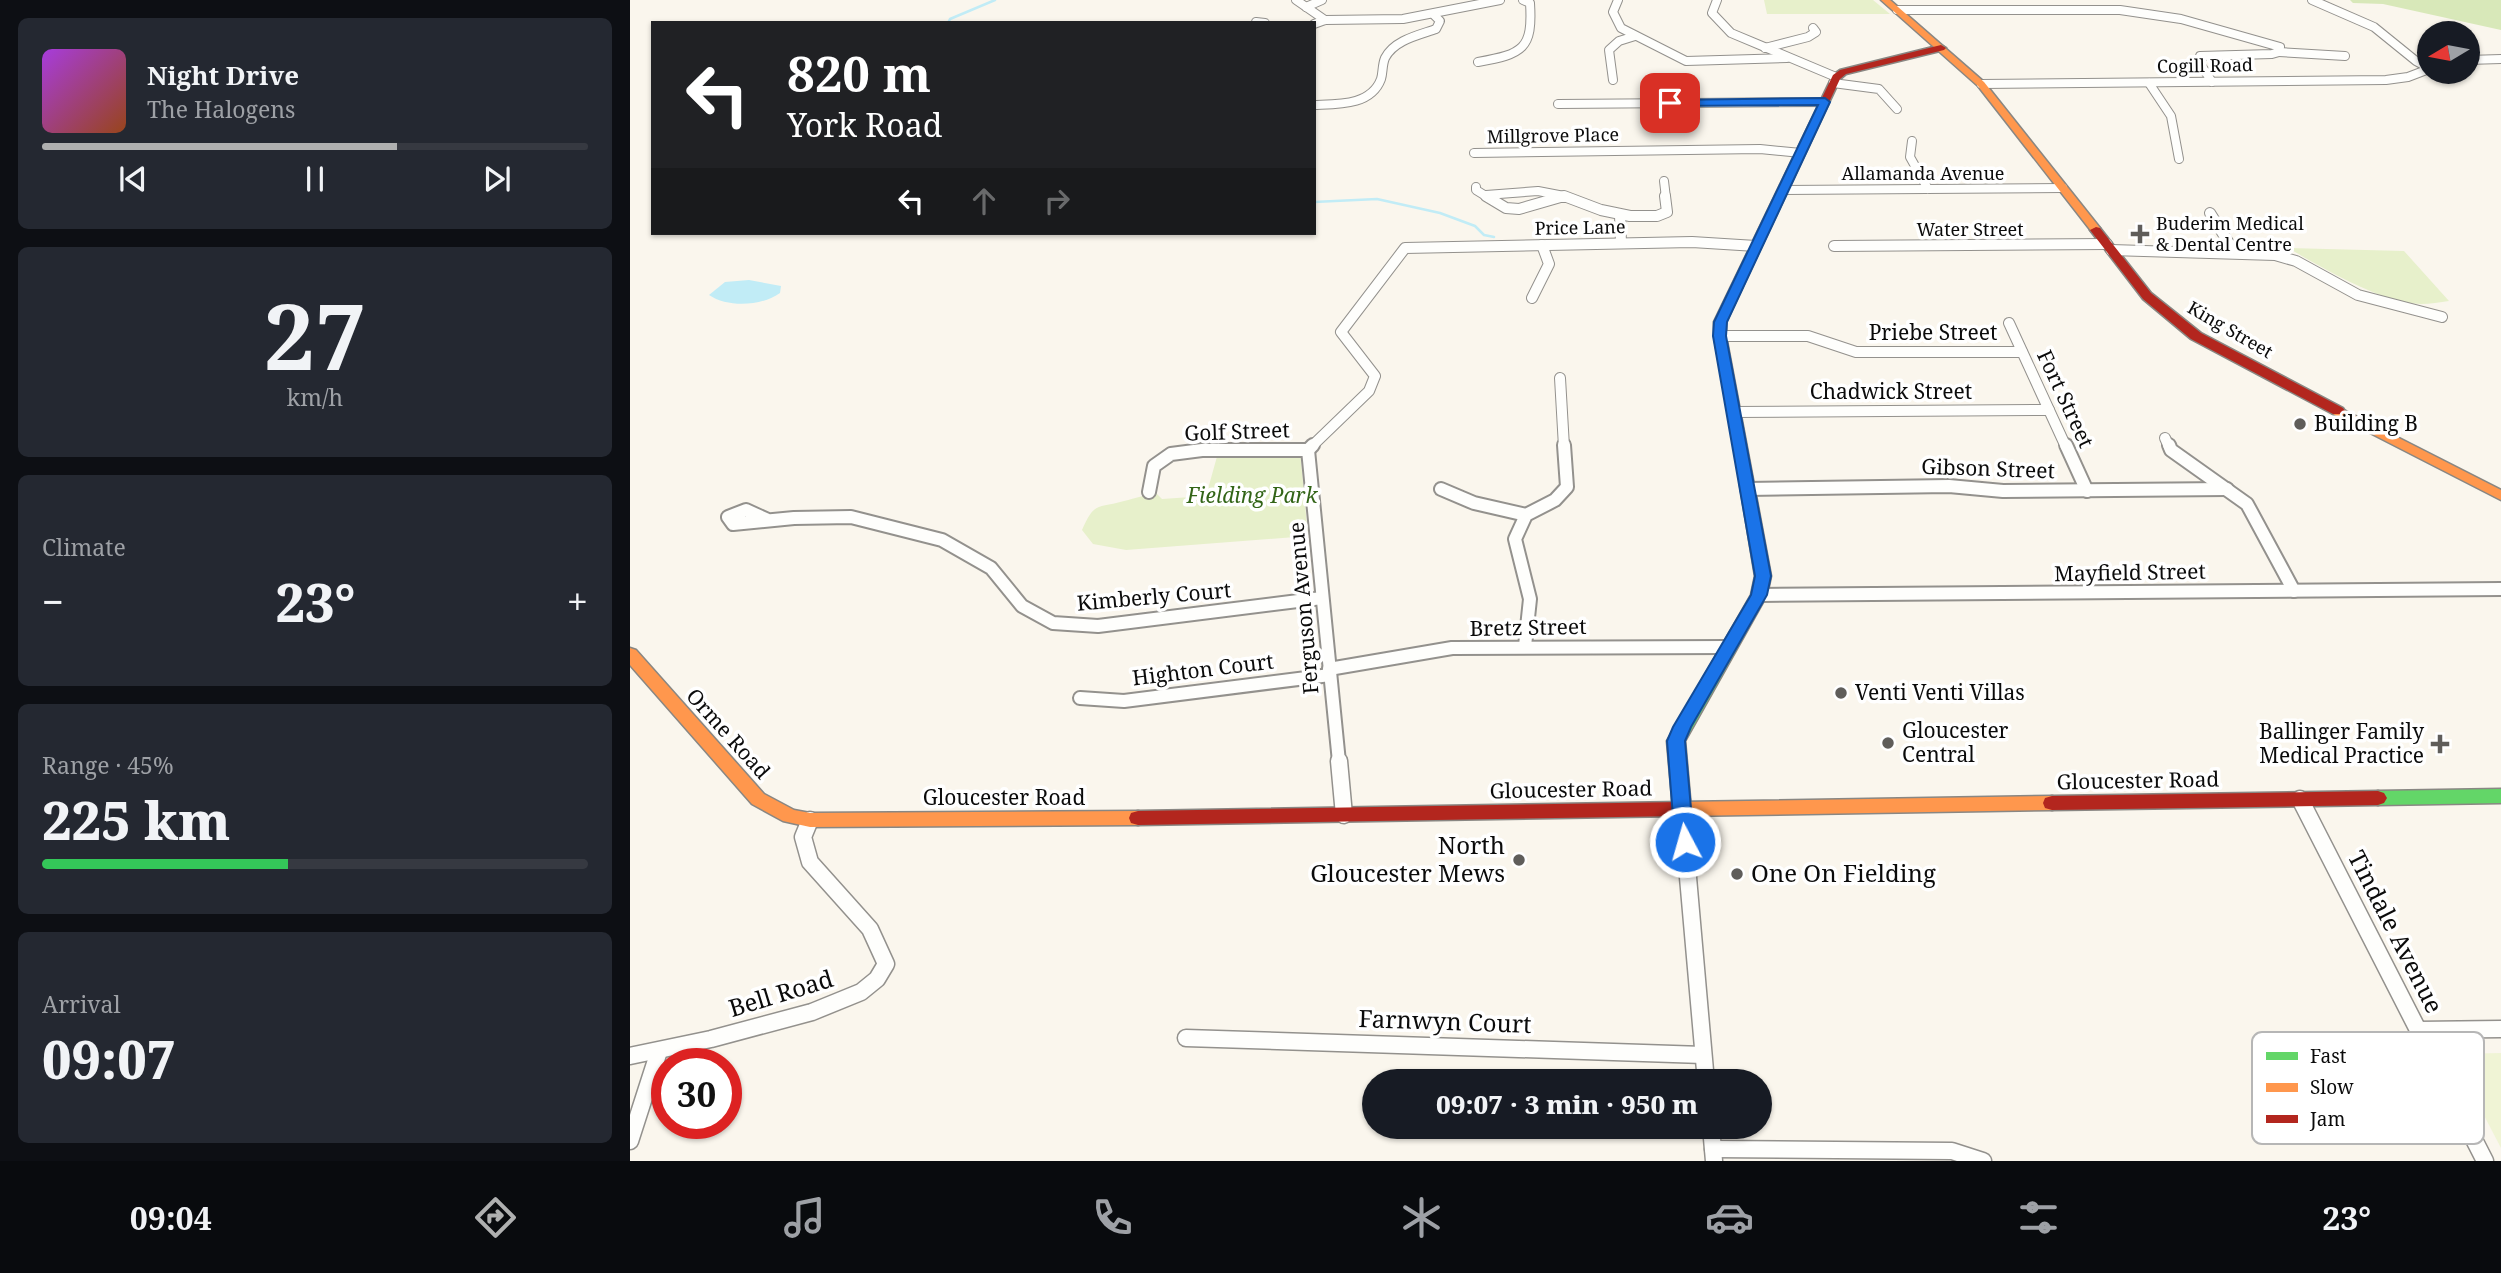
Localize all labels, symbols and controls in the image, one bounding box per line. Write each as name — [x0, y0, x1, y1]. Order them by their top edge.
north arrow — [2417, 21, 2480, 84]
map controls — [2417, 21, 2480, 84]
text: 820 m — [787, 40, 931, 106]
icon: left — [672, 49, 763, 140]
street label: Cogill Road — [2157, 52, 2253, 78]
text: Night Drive — [147, 57, 299, 93]
pin — [1640, 73, 1700, 133]
icon: arrive — [1651, 84, 1689, 122]
text: The Halogens — [147, 93, 295, 125]
text: York Road — [787, 103, 942, 146]
street label: Millgrove Place — [1487, 122, 1619, 148]
icon: previous — [114, 160, 152, 198]
icon: pause — [296, 160, 334, 198]
icon: next — [478, 160, 516, 198]
street label: Allamanda Avenue — [1842, 161, 2004, 185]
icon: left — [892, 182, 930, 220]
icon: ahead — [965, 182, 1003, 220]
icon: right — [1038, 182, 1076, 220]
place label: Buderim Medical & Dental Centre — [2156, 211, 2304, 256]
street label: Price Lane — [1534, 214, 1626, 240]
street label: Water Street — [1916, 217, 2024, 241]
marker: Buderim Medical & Dental Centre — [2130, 224, 2150, 244]
text: 27 — [264, 273, 366, 397]
street label: King Street — [2184, 295, 2277, 363]
street label: Priebe Street — [1869, 318, 1997, 346]
street label: Fort Street — [2031, 345, 2101, 452]
street label: Chadwick Street — [1810, 377, 1972, 405]
text: km/h — [287, 381, 343, 413]
place label: Building B — [2314, 409, 2418, 437]
street label: Golf Street — [1184, 415, 1290, 447]
marker: Building B — [2292, 416, 2308, 432]
street label: Gibson Street — [1921, 452, 2055, 484]
park label: Fielding Park — [1186, 481, 1318, 509]
street label: Ferguson Avenue — [1282, 521, 1324, 695]
text: Climate — [42, 531, 126, 563]
street label: Mayfield Street — [2054, 557, 2206, 587]
text: 23° — [275, 566, 355, 637]
text: − — [42, 575, 64, 627]
text: + — [567, 575, 588, 627]
street label: Kimberly Court — [1076, 575, 1232, 617]
street label: Bretz Street — [1469, 612, 1587, 642]
street label: Highton Court — [1131, 646, 1275, 692]
place label: Venti Venti Villas — [1855, 678, 2025, 706]
street label: Orme Road — [681, 682, 777, 785]
marker: Venti Venti Villas — [1833, 685, 1849, 701]
place label: Gloucester Central — [1902, 716, 2009, 768]
place label: Ballinger Family Medical Practice — [2259, 717, 2424, 769]
marker: Ballinger Family Medical Practice — [2430, 734, 2450, 754]
marker: Gloucester Central — [1880, 735, 1896, 751]
text: Range · 45% — [42, 749, 174, 781]
street label: Gloucester Road — [2056, 765, 2220, 795]
street label: Gloucester Road — [1489, 774, 1653, 804]
street label: Gloucester Road — [923, 783, 1085, 811]
text: 225 km — [42, 784, 230, 855]
position arrow — [1648, 805, 1722, 879]
place label: North Gloucester Mews — [1310, 828, 1505, 889]
street label: Tindale Avenue — [2341, 844, 2452, 1018]
marker: North Gloucester Mews — [1511, 852, 1527, 868]
place label: One On Fielding — [1751, 856, 1936, 889]
marker: One On Fielding — [1729, 866, 1745, 882]
street label: Bell Road — [724, 961, 837, 1024]
text: Arrival — [42, 988, 121, 1020]
street label: Farnwyn Court — [1358, 1001, 1532, 1040]
text: 09:07 — [42, 1023, 176, 1094]
legend — [2252, 1032, 2484, 1144]
text: Fast — [2310, 1043, 2347, 1069]
speed limit sign: 30 — [651, 1048, 742, 1139]
text: Slow — [2310, 1074, 2354, 1100]
text: 09:07 · 3 min · 950 m — [1436, 1086, 1698, 1122]
text: Jam — [2309, 1106, 2345, 1132]
icon: directions — [471, 1193, 520, 1242]
icon: music — [780, 1193, 829, 1242]
icon: phone — [1088, 1193, 1137, 1242]
icon: climate — [1397, 1193, 1446, 1242]
icon: car — [1705, 1193, 1754, 1242]
icon: filters — [2014, 1193, 2063, 1242]
text: 09:04 — [130, 1196, 212, 1239]
text: 23° — [2322, 1196, 2371, 1239]

